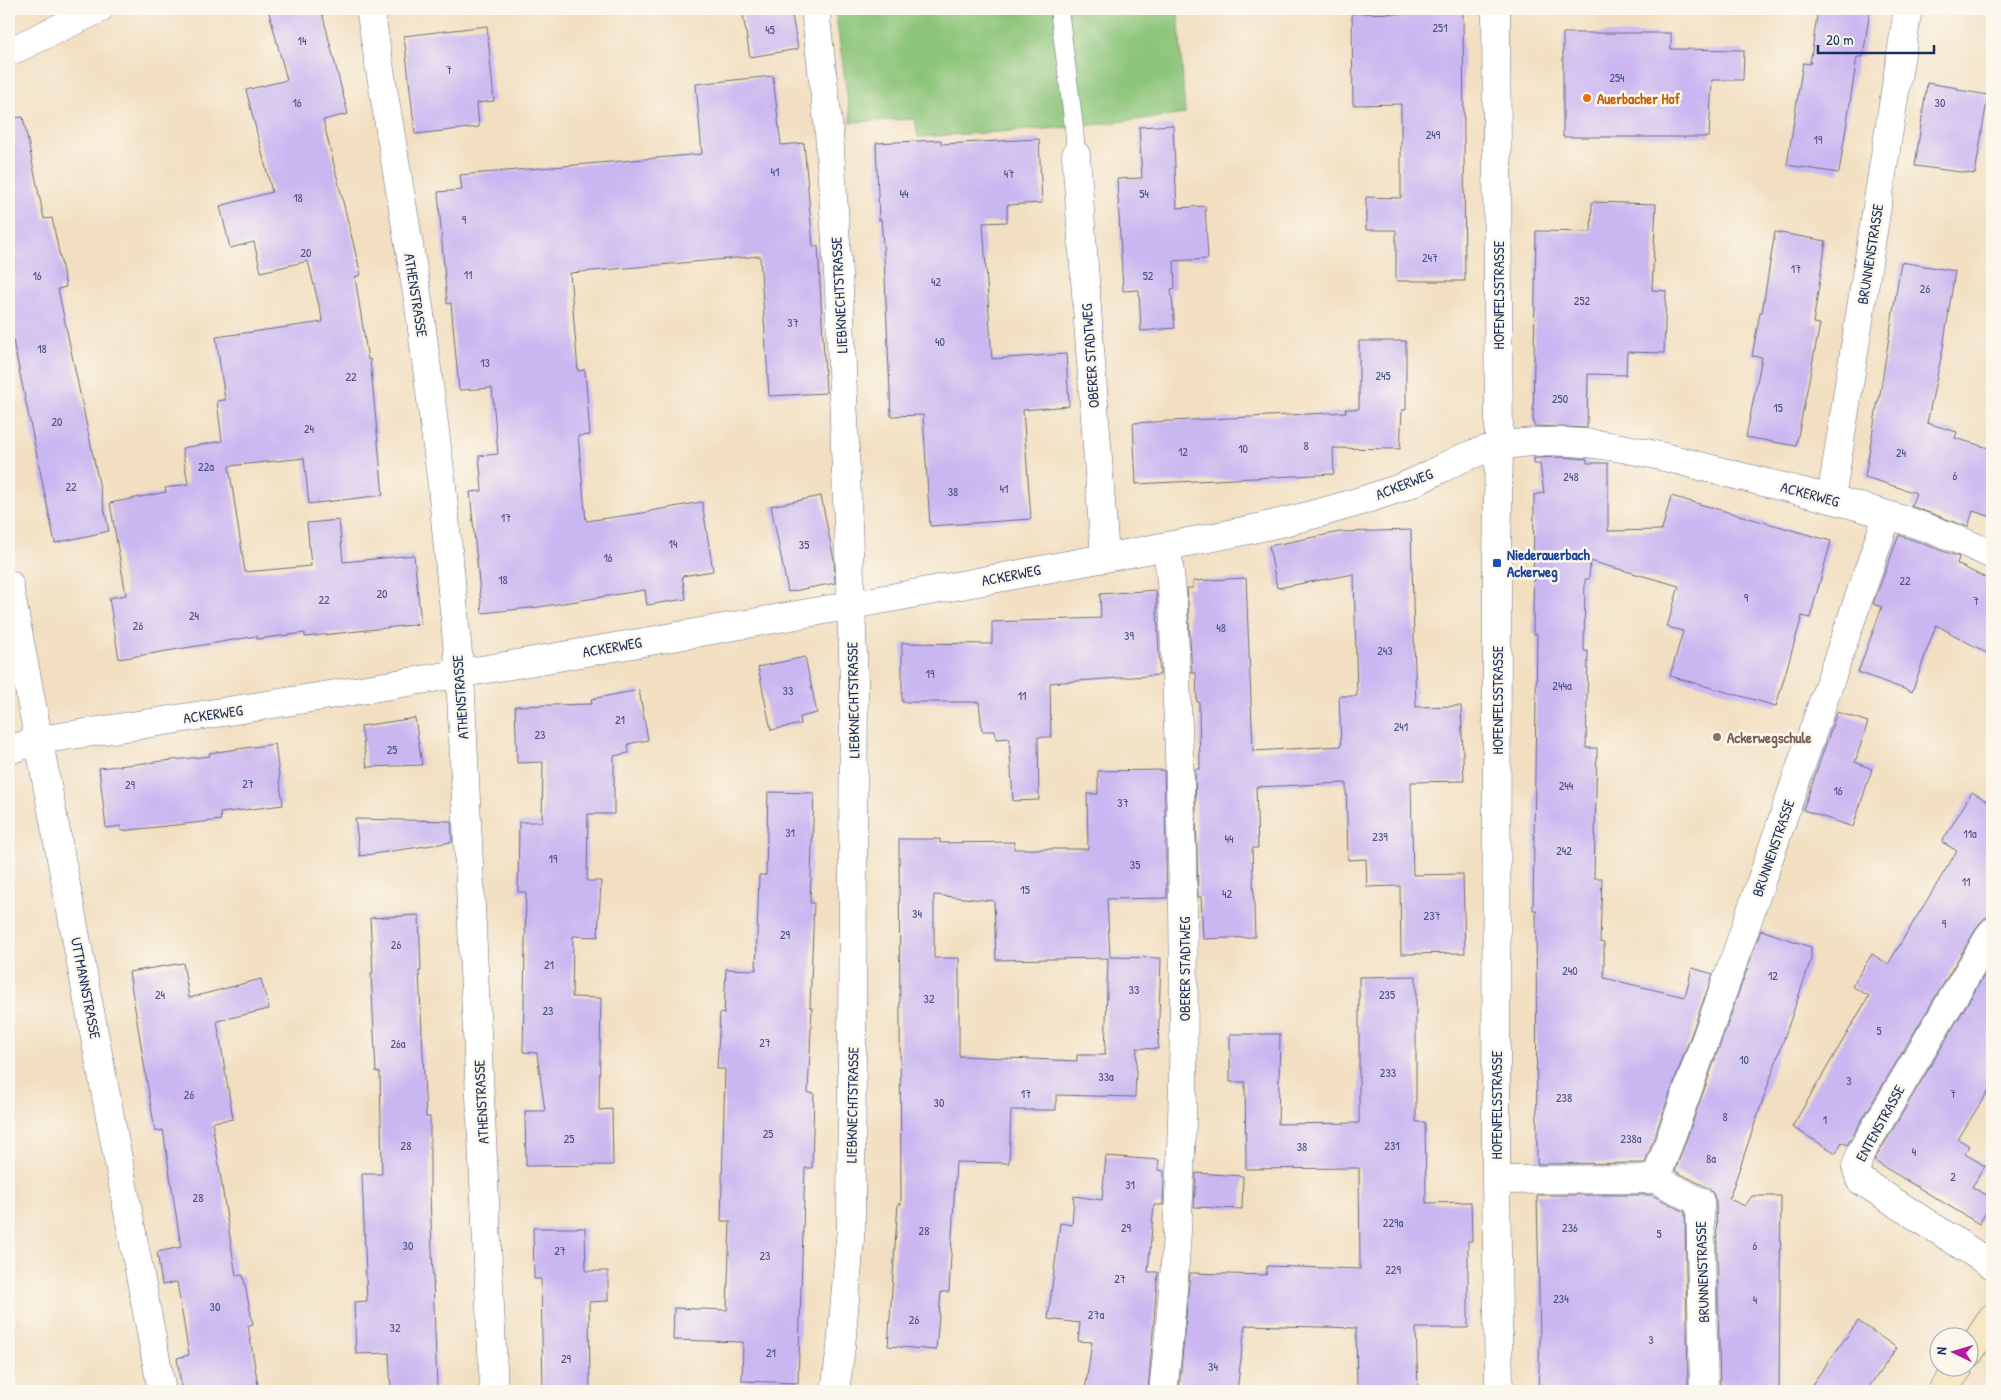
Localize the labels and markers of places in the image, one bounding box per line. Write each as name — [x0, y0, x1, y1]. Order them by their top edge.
place label: Auerbacher Hof — [1597, 88, 1681, 109]
marker: Auerbacher Hof — [1581, 92, 1593, 104]
place label: Niederauerbach Ackerweg — [1507, 544, 1590, 583]
marker: Niederauerbach Ackerweg — [1491, 557, 1503, 569]
place label: Ackerwegschule — [1727, 727, 1812, 749]
marker: Ackerwegschule — [1711, 731, 1723, 743]

